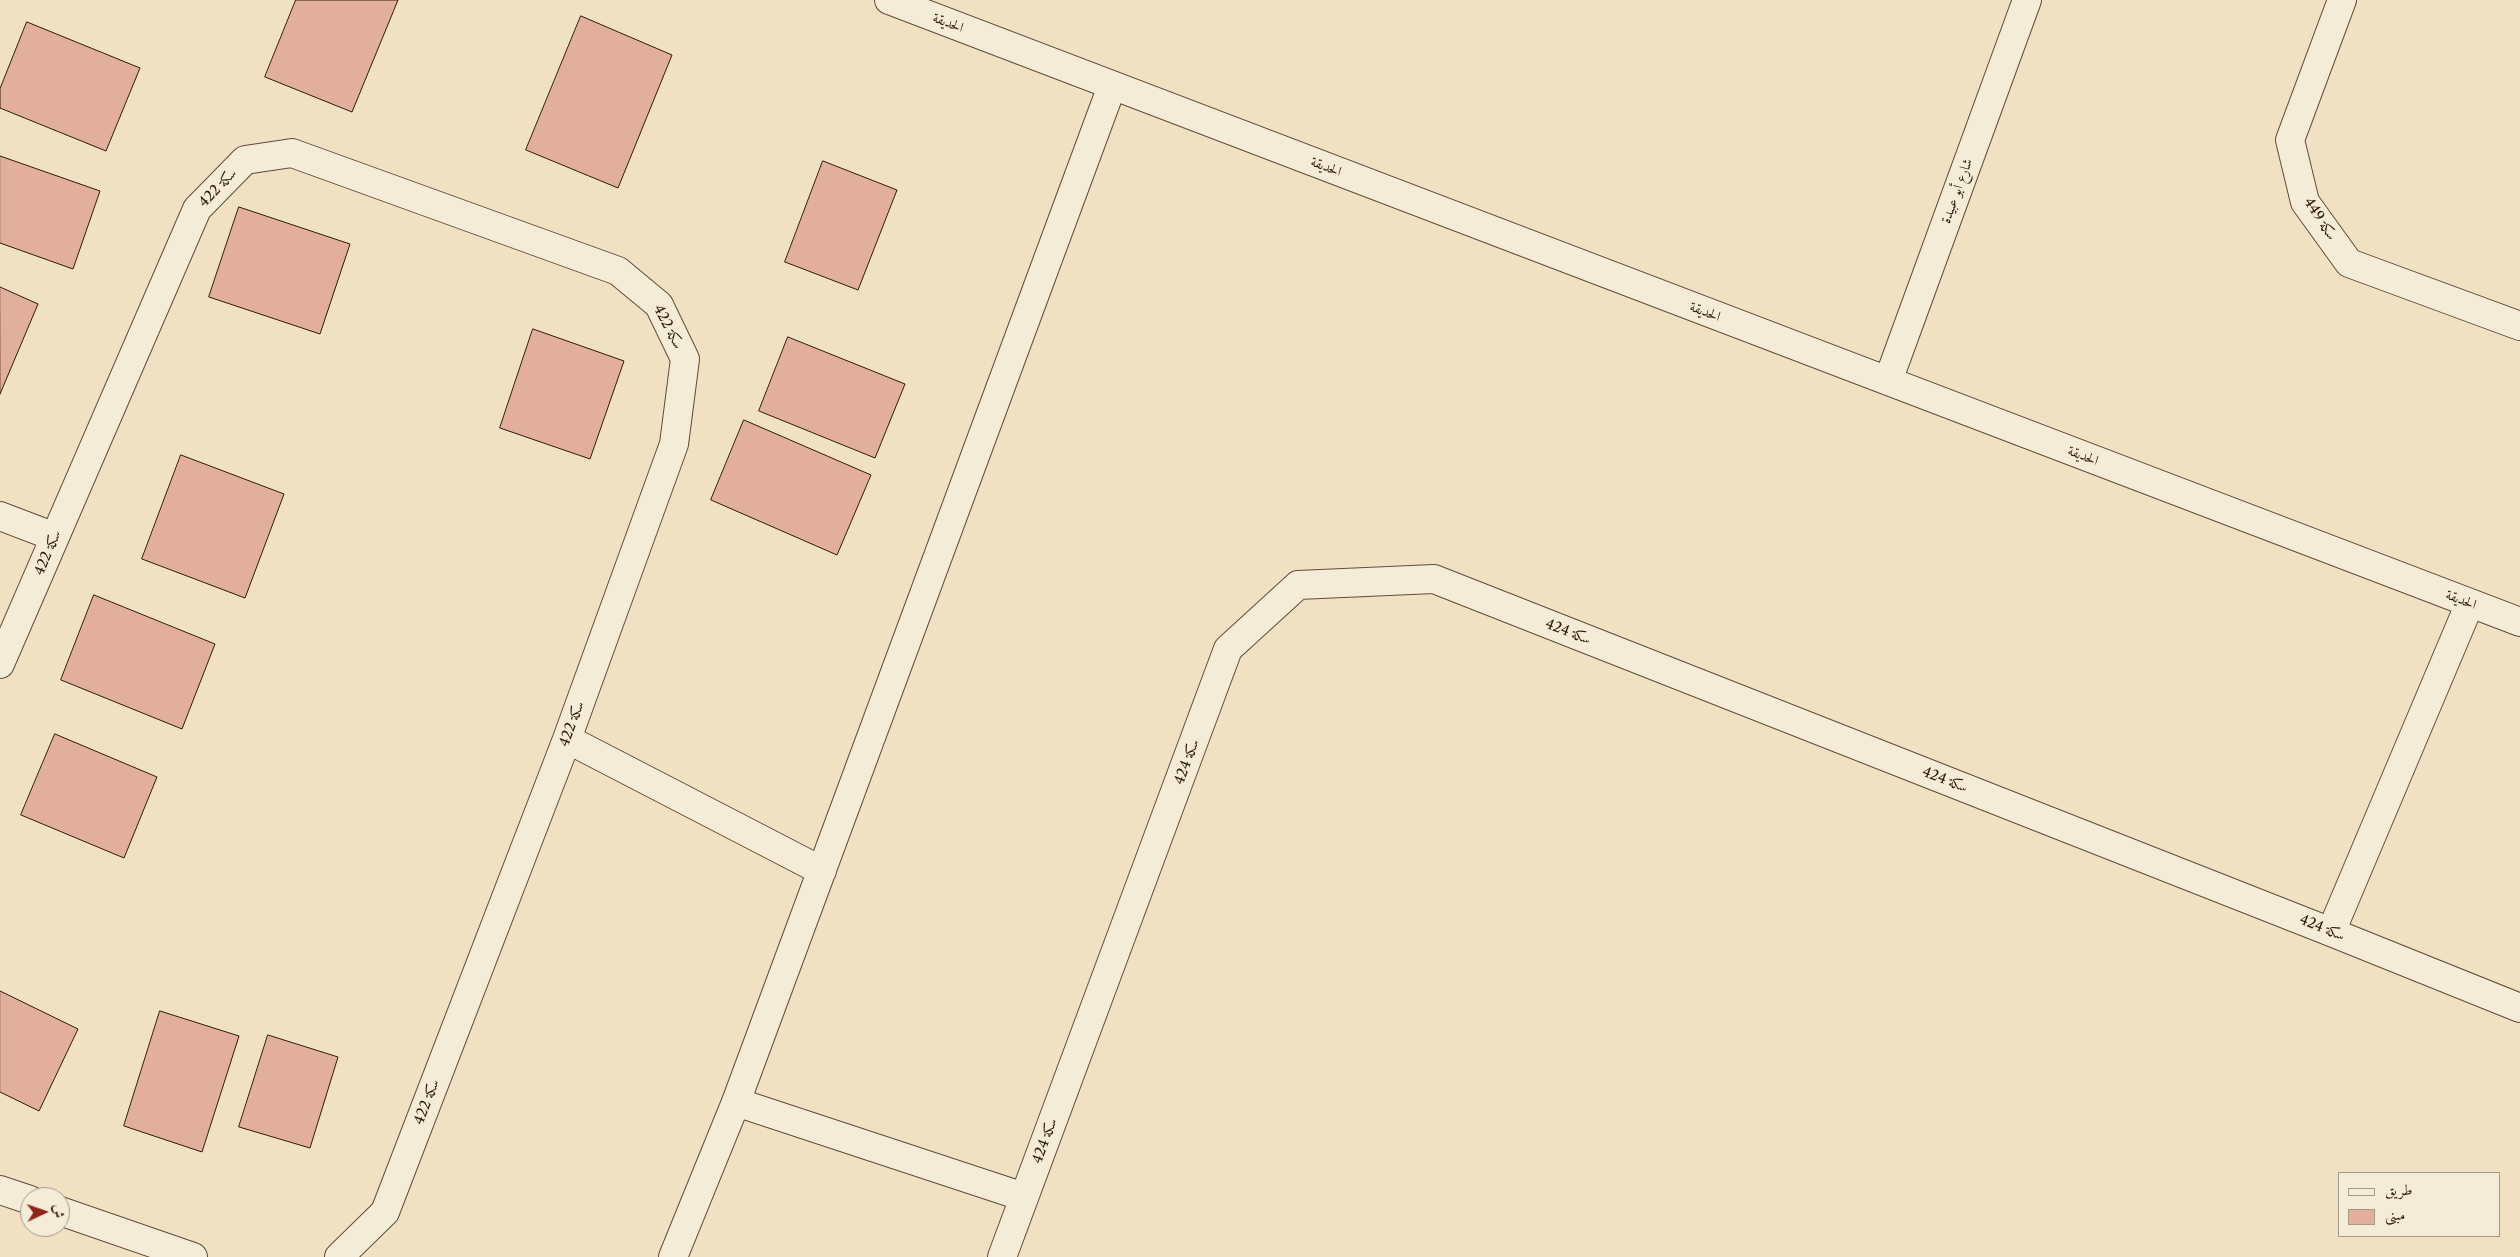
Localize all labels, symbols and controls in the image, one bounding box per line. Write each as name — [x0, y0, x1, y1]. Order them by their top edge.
street label: الحديقة — [930, 9, 966, 37]
street label: الحديقة — [1308, 153, 1344, 181]
street label: شارع أبو عبيدة — [1938, 156, 1976, 226]
street label: سكة 422 — [196, 165, 240, 211]
street label: سكة 449 — [2300, 195, 2340, 243]
street label: الحديقة — [1687, 298, 1723, 326]
street label: سكة 422 — [650, 302, 686, 352]
street label: الحديقة — [2065, 442, 2101, 470]
street label: سكة 422 — [31, 528, 65, 578]
street label: الحديقة — [2443, 586, 2479, 614]
street label: سكة 424 — [1543, 616, 1593, 648]
street label: سكة 422 — [556, 699, 588, 749]
street label: سكة 424 — [1171, 737, 1203, 787]
street label: سكة 424 — [1920, 764, 1970, 796]
street label: سكة 424 — [2297, 911, 2347, 945]
street label: سكة 422 — [411, 1077, 443, 1127]
street label: سكة 424 — [1029, 1116, 1061, 1166]
legend — [2338, 1172, 2500, 1237]
text: طريق — [2385, 1180, 2412, 1199]
north arrow — [20, 1187, 70, 1237]
text: ش — [50, 1204, 68, 1219]
text: مبنى — [2385, 1205, 2405, 1224]

